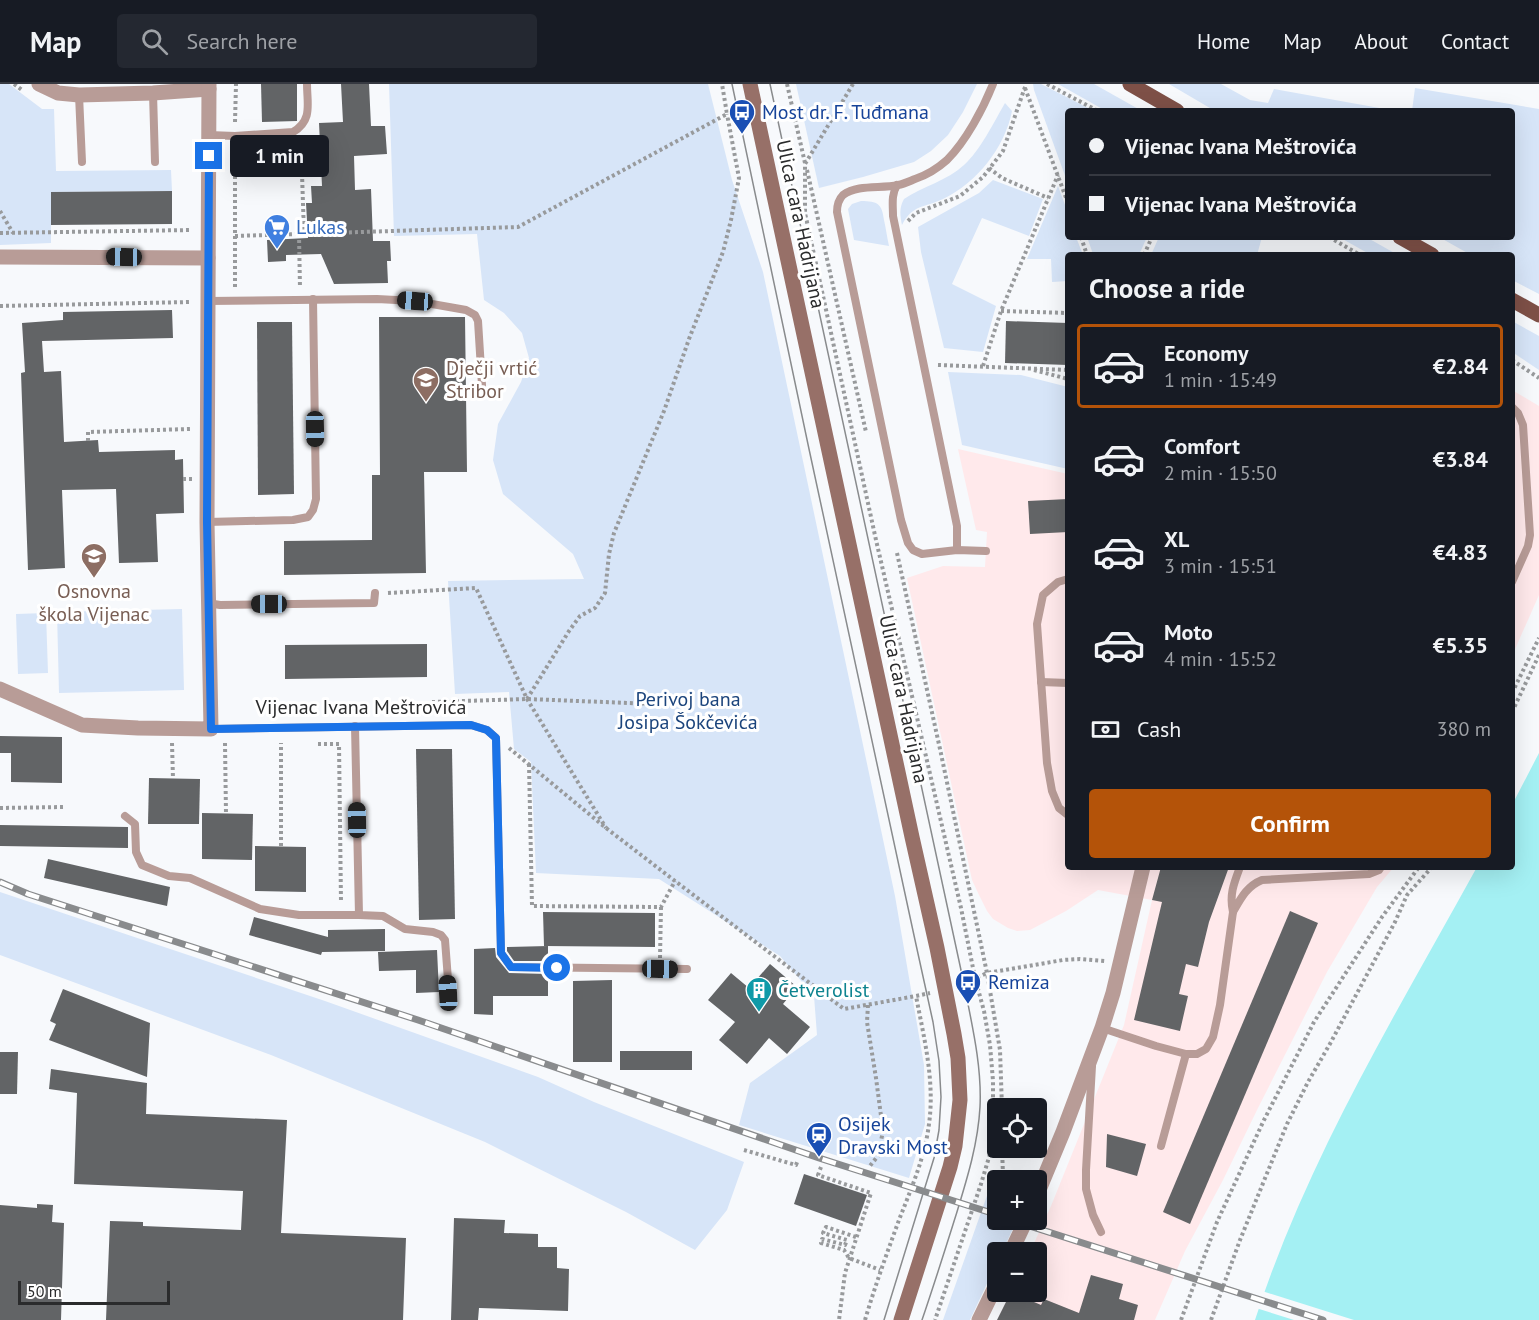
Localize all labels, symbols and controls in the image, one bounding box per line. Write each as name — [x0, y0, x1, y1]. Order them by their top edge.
search box — [117, 14, 537, 68]
text: Map — [30, 23, 81, 60]
icon: search — [138, 25, 171, 58]
text: Search here — [186, 27, 297, 55]
text: Home — [1197, 28, 1250, 55]
text: Map — [1283, 28, 1322, 55]
text: About — [1355, 28, 1408, 55]
text: Contact — [1441, 28, 1509, 55]
bus stop icon: Most dr. F. Tuđmana — [727, 97, 757, 135]
place label: Most dr. F. Tuđmana — [762, 99, 929, 125]
text: Vijenac Ivana Meštrovića — [1125, 132, 1357, 160]
callout: 1 min — [230, 135, 329, 177]
street label: Ulica cara Hadrijana — [770, 137, 832, 311]
route end — [195, 142, 222, 169]
text: 1 min — [255, 143, 304, 169]
text: Vijenac Ivana Meštrovića — [1125, 190, 1357, 218]
supermarket icon: Lukas — [262, 212, 292, 250]
place label: Lukas — [296, 214, 345, 240]
car — [106, 248, 142, 266]
text: Choose a ride — [1089, 271, 1245, 305]
car — [396, 291, 434, 311]
icon: car — [1092, 339, 1146, 393]
text: Economy — [1164, 339, 1248, 367]
text: €2.84 — [1433, 352, 1488, 380]
place label: Dječji vrtić Stribor — [446, 355, 537, 404]
school or university icon: Dječji vrtić Stribor — [411, 365, 441, 403]
text: 1 min · 15:49 — [1164, 367, 1277, 393]
car — [306, 411, 324, 447]
icon: car — [1092, 432, 1146, 486]
text: Comfort — [1164, 432, 1240, 460]
text: €3.84 — [1433, 445, 1488, 473]
text: 2 min · 15:50 — [1164, 460, 1277, 486]
icon: car — [1092, 525, 1146, 579]
text: XL — [1164, 525, 1189, 553]
text: €4.83 — [1433, 538, 1488, 566]
school or university icon: Osnovna škola Vijenac — [79, 541, 109, 579]
text: 3 min · 15:51 — [1164, 553, 1277, 579]
place label: Osnovna škola Vijenac — [38, 578, 150, 627]
car — [251, 595, 287, 613]
street label: Ulica cara Hadrijana — [873, 612, 935, 786]
icon: car — [1092, 618, 1146, 672]
text: Moto — [1164, 618, 1213, 646]
text: €5.35 — [1433, 631, 1488, 659]
text: 4 min · 15:52 — [1164, 646, 1277, 672]
park label: Perivoj bana Josipa Šokčevića — [617, 686, 758, 735]
street label: Vijenac Ivana Meštrovića — [255, 694, 466, 720]
icon: cash — [1089, 713, 1122, 746]
text: Cash — [1137, 715, 1181, 743]
text: 380 m — [1437, 716, 1491, 742]
button: Confirm — [1089, 789, 1491, 858]
car — [348, 802, 366, 838]
route start — [543, 954, 570, 981]
car — [642, 960, 678, 978]
bus stop icon: Remiza — [953, 967, 983, 1005]
place label: Remiza — [988, 969, 1050, 995]
car — [438, 975, 458, 1011]
building icon: Četverolist — [744, 975, 774, 1013]
place label: Četverolist — [778, 977, 869, 1003]
map controls — [987, 1098, 1047, 1302]
button: locate — [987, 1098, 1047, 1158]
place label: Osijek Dravski Most — [838, 1111, 948, 1160]
station icon: Osijek Dravski Most — [804, 1120, 834, 1158]
button: + — [987, 1170, 1047, 1230]
button: − — [987, 1242, 1047, 1302]
scale bar — [18, 1278, 170, 1306]
text: 50 m — [27, 1281, 62, 1301]

